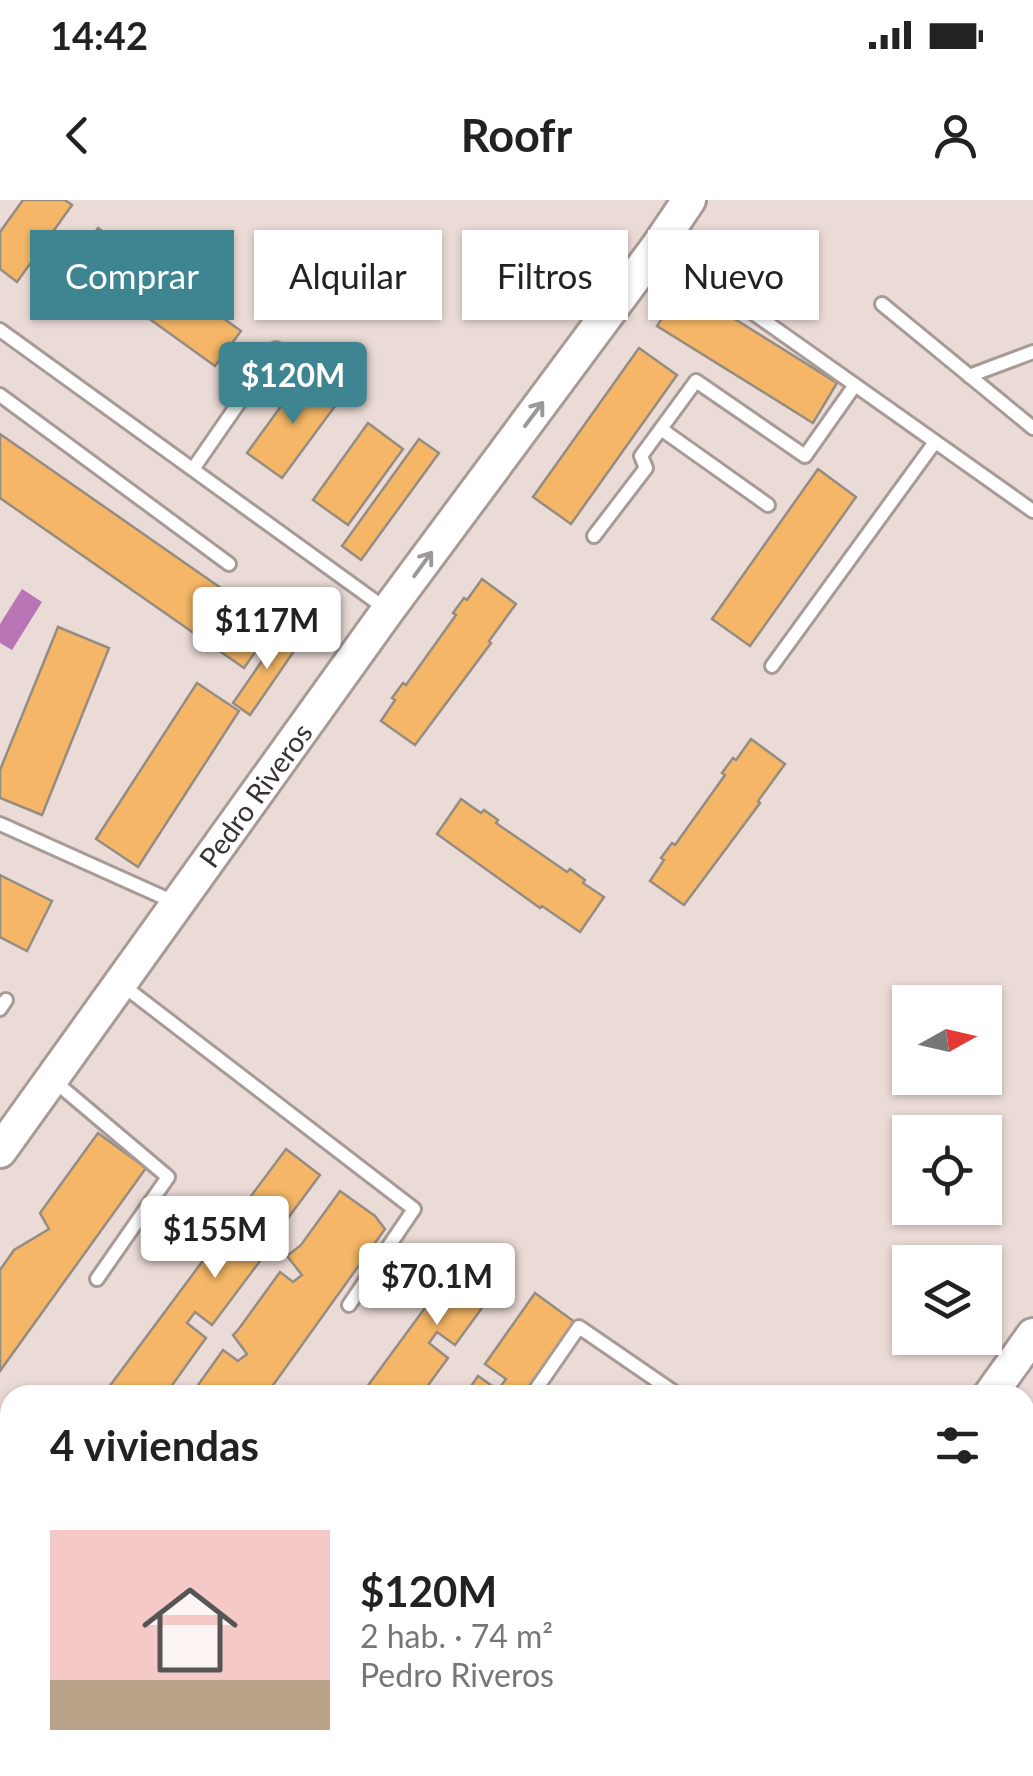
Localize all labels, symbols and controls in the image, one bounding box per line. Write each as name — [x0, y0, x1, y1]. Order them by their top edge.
text: 14:42 — [50, 12, 148, 58]
icon: back — [50, 108, 105, 163]
text: Roofr — [461, 108, 572, 162]
icon: person — [928, 108, 983, 163]
chip: Comprar — [30, 230, 234, 320]
chip: Alquilar — [254, 230, 442, 320]
chip: Filtros — [462, 230, 628, 320]
chip: Nuevo — [648, 230, 819, 320]
pin: $120M — [223, 342, 363, 427]
text: $120M — [241, 355, 345, 394]
one-way arrow — [523, 401, 544, 428]
one-way arrow — [412, 550, 433, 578]
pin: $117M — [197, 587, 337, 672]
text: $117M — [215, 600, 319, 639]
street label: Pedro Riveros — [191, 716, 319, 874]
north arrow — [892, 985, 1002, 1095]
map controls — [892, 985, 1002, 1355]
button: locate — [892, 1115, 1002, 1225]
pin: $155M — [145, 1196, 285, 1281]
text: $155M — [163, 1209, 267, 1248]
pin: $70.1M — [356, 1243, 518, 1328]
button: layers — [892, 1245, 1002, 1355]
text: $70.1M — [381, 1256, 493, 1295]
icon: filters — [930, 1418, 985, 1473]
text: 4 viviendas — [50, 1420, 259, 1470]
text: $120M — [360, 1566, 497, 1616]
icon: home — [130, 1570, 250, 1690]
text: 2 hab. · 74 m² — [360, 1616, 553, 1655]
text: Pedro Riveros — [360, 1655, 554, 1694]

